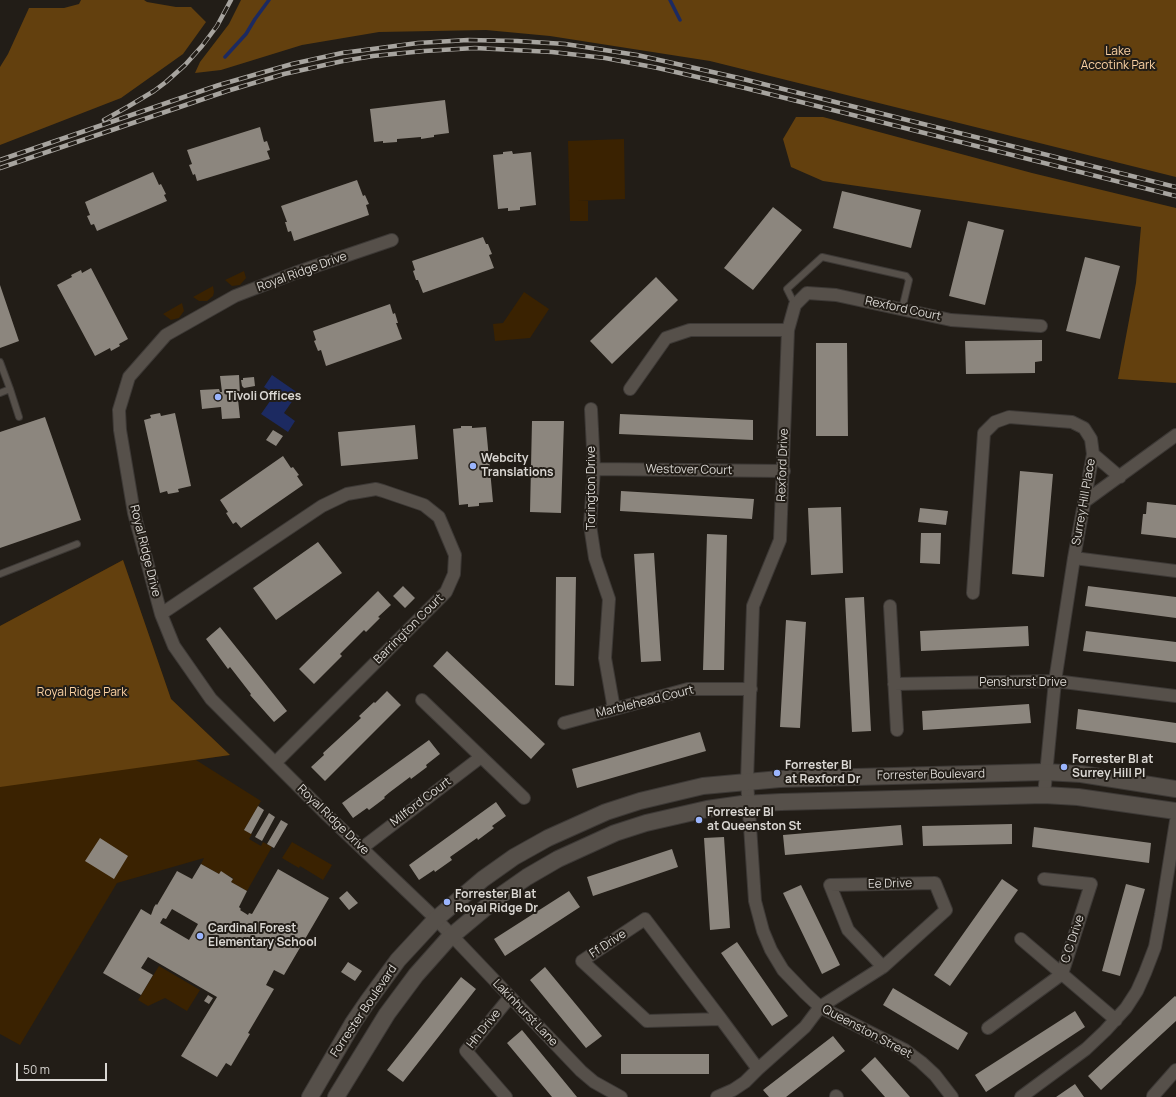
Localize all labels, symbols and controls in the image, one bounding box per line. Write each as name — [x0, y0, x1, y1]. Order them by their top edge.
park label: Lake Accotink Park — [1081, 45, 1155, 73]
street label: Royal Ridge Drive — [255, 249, 349, 295]
street label: Rexford Court — [864, 294, 942, 324]
place label: Tivoli Offices — [226, 390, 301, 404]
marker: Tivoli Offices — [213, 392, 223, 402]
street label: Rexford Drive — [775, 428, 791, 502]
street label: Torington Drive — [585, 446, 599, 530]
place label: Webcity Translations — [481, 452, 553, 480]
street label: Surrey Hill Place — [1069, 457, 1099, 547]
marker: Webcity Translations — [468, 461, 478, 471]
street label: Westover Court — [645, 462, 733, 478]
street label: Royal Ridge Drive — [127, 503, 163, 599]
street label: Barrington Court — [371, 591, 447, 667]
street label: Penshurst Drive — [979, 676, 1067, 690]
street label: Marblehead Court — [595, 683, 695, 721]
park label: Royal Ridge Park — [37, 686, 127, 700]
place label: Forrester Bl at Surrey Hill Pl — [1072, 753, 1153, 781]
place label: Forrester Bl at Rexford Dr — [785, 759, 860, 787]
marker: Forrester Bl at Surrey Hill Pl — [1059, 762, 1069, 772]
street label: Forrester Boulevard — [877, 767, 985, 783]
marker: Forrester Bl at Rexford Dr — [772, 768, 782, 778]
street label: Milford Court — [388, 774, 454, 830]
street label: Royal Ridge Drive — [294, 782, 372, 858]
place label: Forrester Bl at Queenston St — [707, 806, 802, 834]
marker: Forrester Bl at Queenston St — [694, 815, 704, 825]
street label: Ee Drive — [868, 876, 912, 892]
place label: Forrester Bl at Royal Ridge Dr — [455, 888, 538, 916]
marker: Forrester Bl at Royal Ridge Dr — [442, 897, 452, 907]
street label: C C Drive — [1058, 913, 1088, 965]
place label: Cardinal Forest Elementary School — [208, 922, 317, 950]
street label: Ff Drive — [587, 927, 629, 961]
marker: Cardinal Forest Elementary School — [195, 931, 205, 941]
street label: Forrester Boulevard — [328, 962, 400, 1060]
street label: Lakinhurst Lane — [489, 977, 561, 1049]
street label: Queenston Street — [820, 1002, 914, 1062]
street label: Hh Drive — [464, 1007, 504, 1051]
scale bar — [18, 1055, 109, 1081]
text: 50 m — [23, 1061, 50, 1078]

